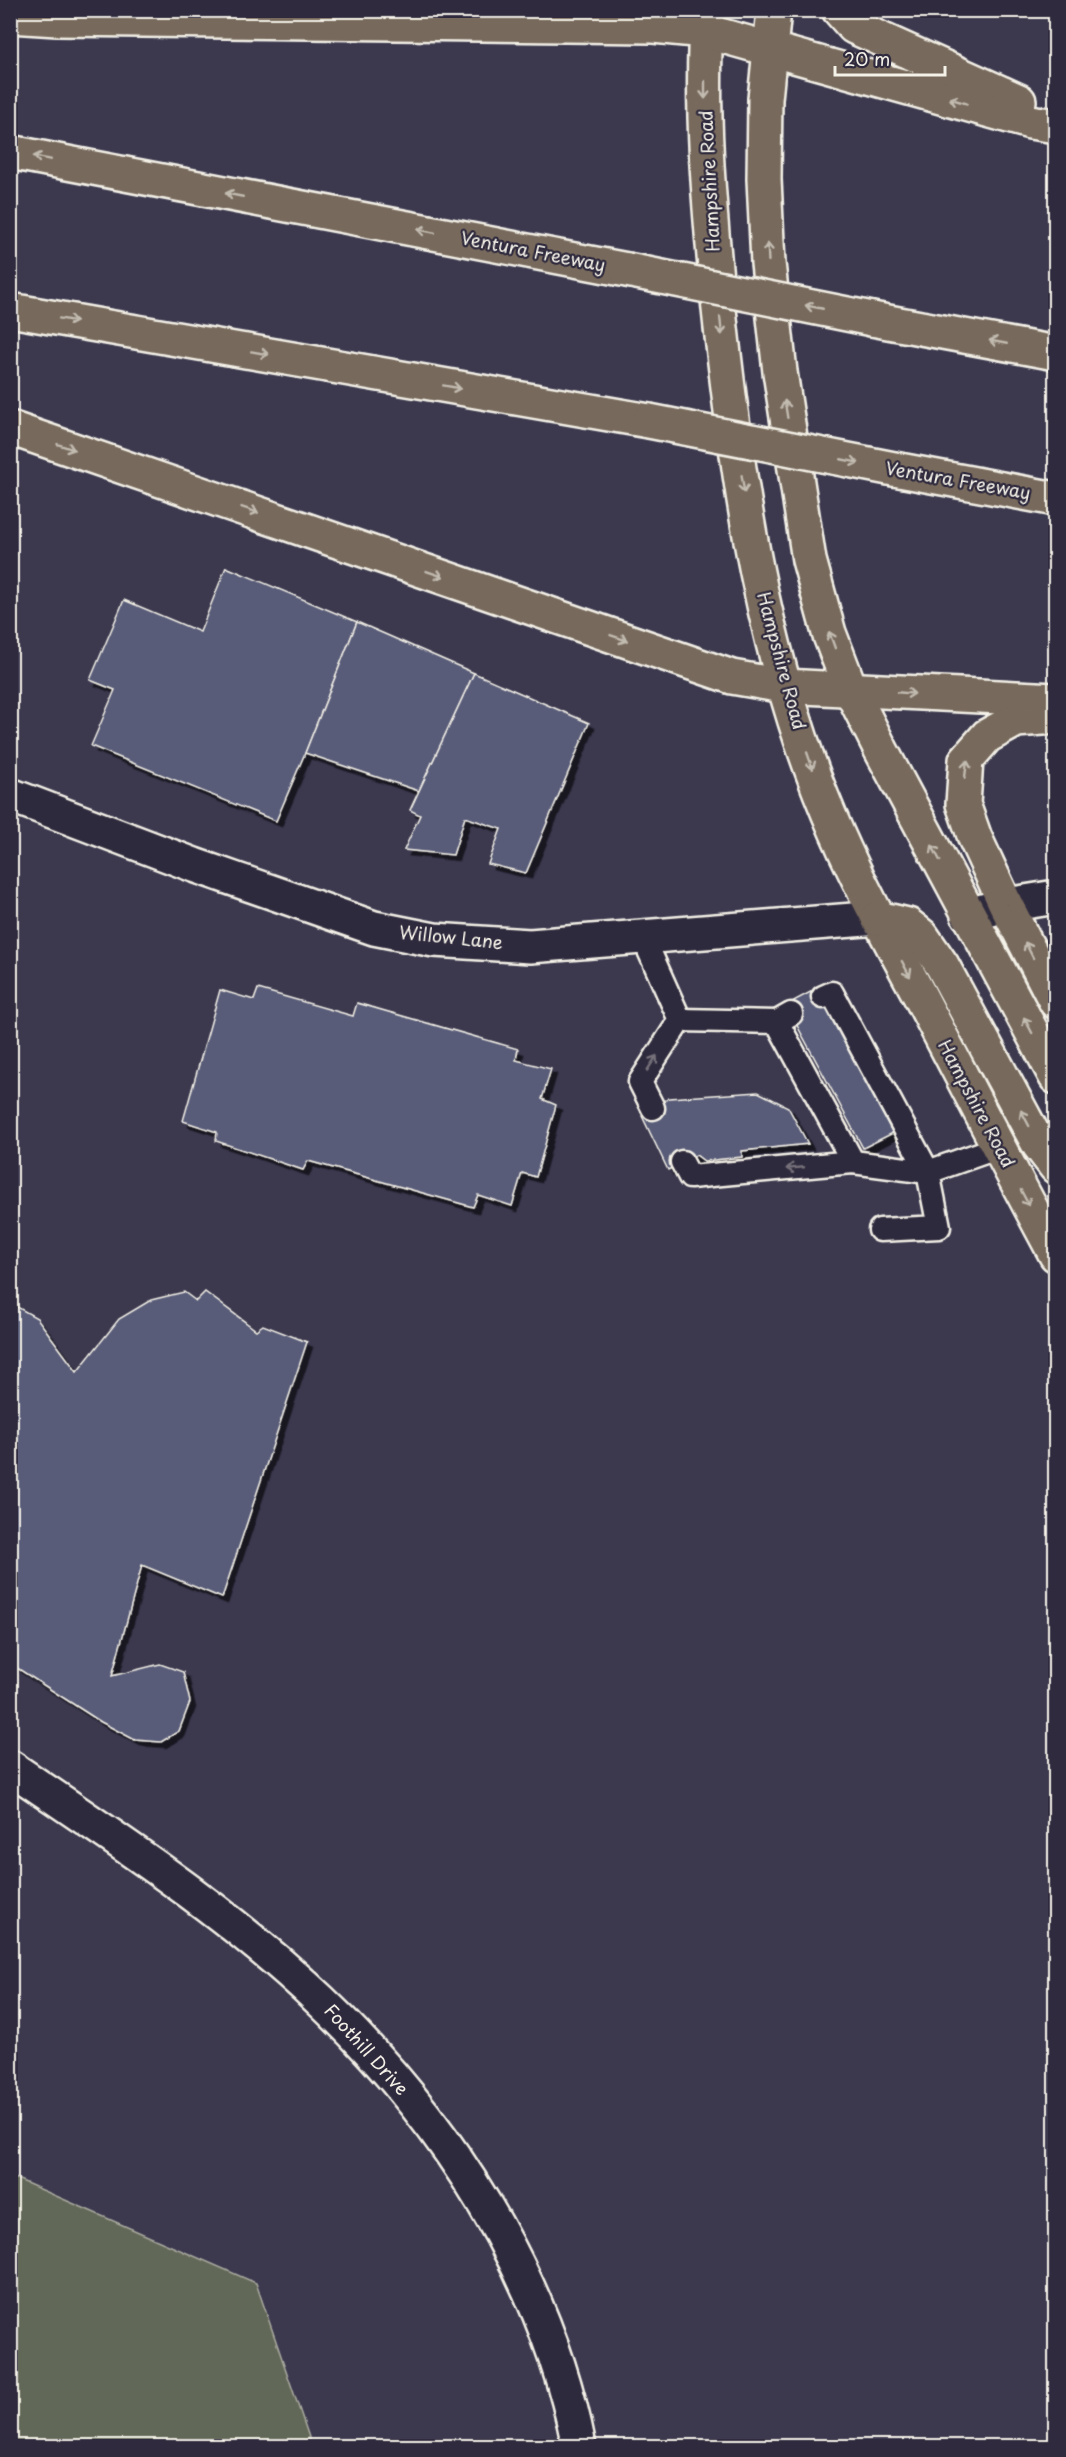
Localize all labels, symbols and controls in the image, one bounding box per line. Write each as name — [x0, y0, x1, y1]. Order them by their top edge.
scale bar — [835, 39, 944, 77]
text: 20 m — [844, 45, 890, 72]
one-way arrow — [699, 79, 711, 99]
one-way arrow — [949, 95, 968, 106]
street label: Hampshire Road — [691, 110, 726, 252]
one-way arrow — [33, 152, 53, 163]
one-way arrow — [225, 189, 244, 200]
street label: Ventura Freeway — [459, 223, 608, 278]
one-way arrow — [416, 225, 436, 236]
one-way arrow — [762, 242, 773, 262]
one-way arrow — [805, 301, 825, 312]
one-way arrow — [58, 315, 77, 326]
one-way arrow — [716, 315, 727, 335]
one-way arrow — [989, 336, 1008, 347]
one-way arrow — [250, 348, 270, 359]
one-way arrow — [442, 382, 462, 393]
one-way arrow — [780, 399, 791, 419]
one-way arrow — [56, 442, 75, 453]
street label: Ventura Freeway — [884, 453, 1033, 506]
one-way arrow — [840, 456, 860, 467]
one-way arrow — [737, 474, 748, 494]
one-way arrow — [241, 506, 259, 517]
one-way arrow — [425, 569, 444, 580]
street label: Hampshire Road — [751, 589, 814, 732]
one-way arrow — [826, 632, 837, 650]
one-way arrow — [609, 633, 628, 644]
one-way arrow — [895, 688, 915, 699]
one-way arrow — [805, 751, 816, 770]
one-way arrow — [961, 760, 972, 779]
one-way arrow — [930, 845, 941, 863]
street label: Willow Lane — [398, 918, 504, 955]
one-way arrow — [1023, 941, 1034, 959]
one-way arrow — [900, 960, 912, 978]
one-way arrow — [1022, 1017, 1033, 1035]
street label: Hampshire Road — [932, 1034, 1022, 1172]
one-way arrow — [646, 1055, 658, 1072]
one-way arrow — [1019, 1110, 1031, 1127]
one-way arrow — [786, 1163, 805, 1174]
one-way arrow — [1019, 1189, 1031, 1206]
street label: Foothill Drive — [319, 1997, 416, 2101]

